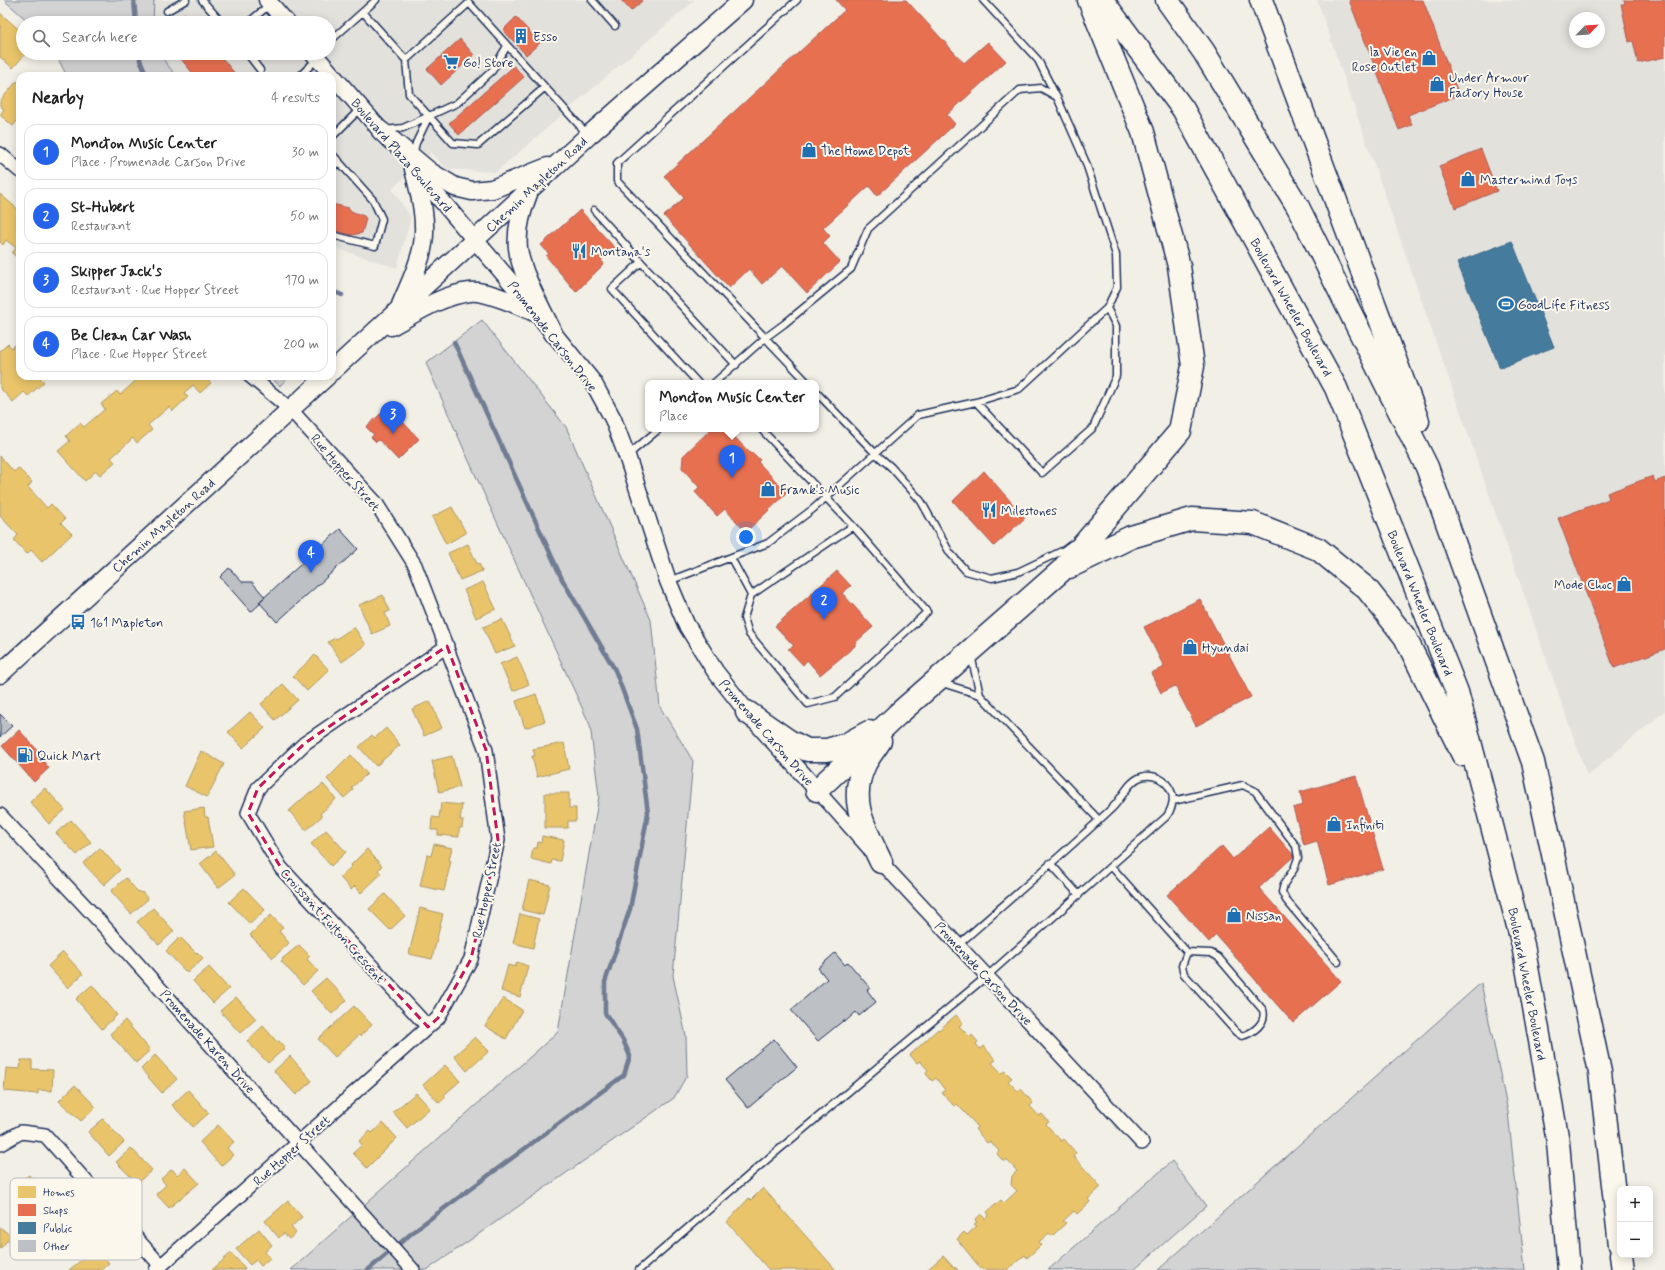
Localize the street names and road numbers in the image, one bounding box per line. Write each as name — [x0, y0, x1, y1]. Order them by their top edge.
street label: Boulevard Plaza Boulevard — [347, 95, 455, 217]
street label: Chemin Mapleton Road — [483, 133, 591, 237]
street label: Boulevard Wheeler Boulevard — [1246, 236, 1336, 380]
street label: Promenade Carson Drive — [503, 278, 600, 396]
street label: Rue Hopper Street — [306, 431, 383, 515]
street label: Chemin Mapleton Road — [109, 475, 219, 577]
street label: Boulevard Wheeler Boulevard — [1383, 528, 1457, 679]
street label: Promenade Carson Drive — [715, 676, 817, 790]
street label: Rue Hopper Street — [469, 841, 506, 940]
street label: Croissant Fulton Crescent — [276, 865, 388, 987]
street label: Boulevard Wheeler Boulevard — [1503, 906, 1550, 1062]
street label: Promenade Carson Drive — [930, 918, 1036, 1030]
street label: Promenade Karen Drive — [156, 987, 258, 1098]
street label: Rue Hopper Street — [250, 1112, 334, 1190]

